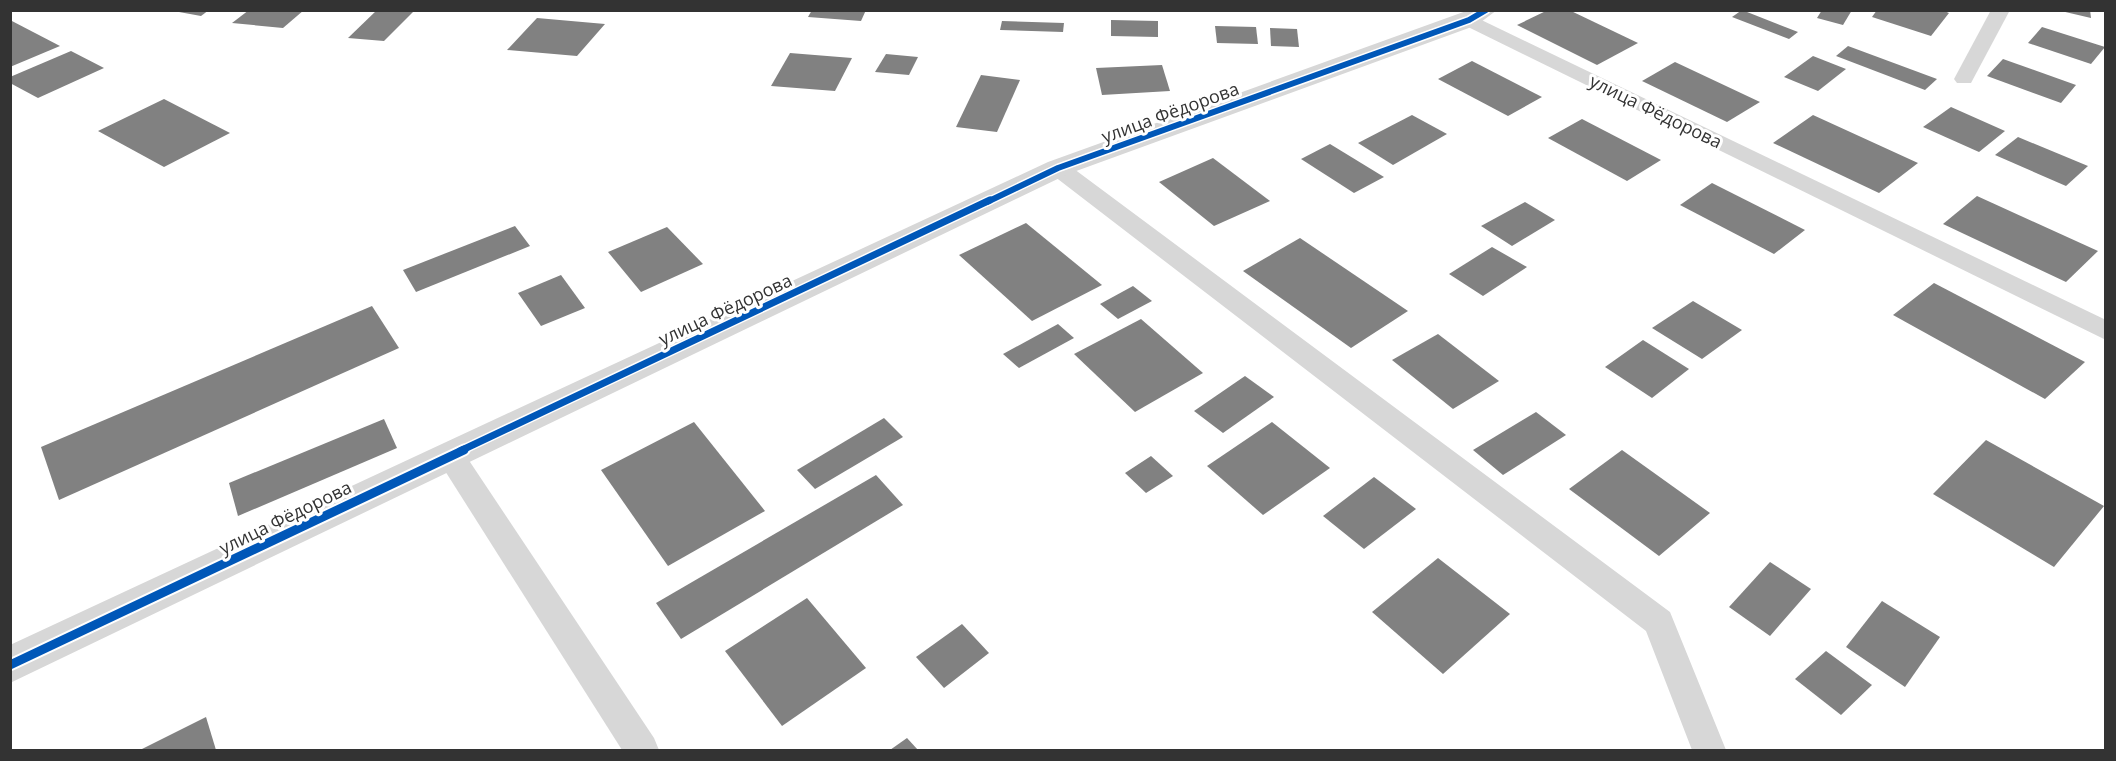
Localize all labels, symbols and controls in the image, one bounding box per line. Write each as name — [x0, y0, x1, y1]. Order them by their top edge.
street label: улица Фёдорова — [1586, 69, 1726, 153]
street label: улица Фёдорова — [1098, 76, 1242, 148]
street label: улица Фёдорова — [654, 268, 796, 350]
street label: улица Фёдорова — [215, 475, 355, 559]

